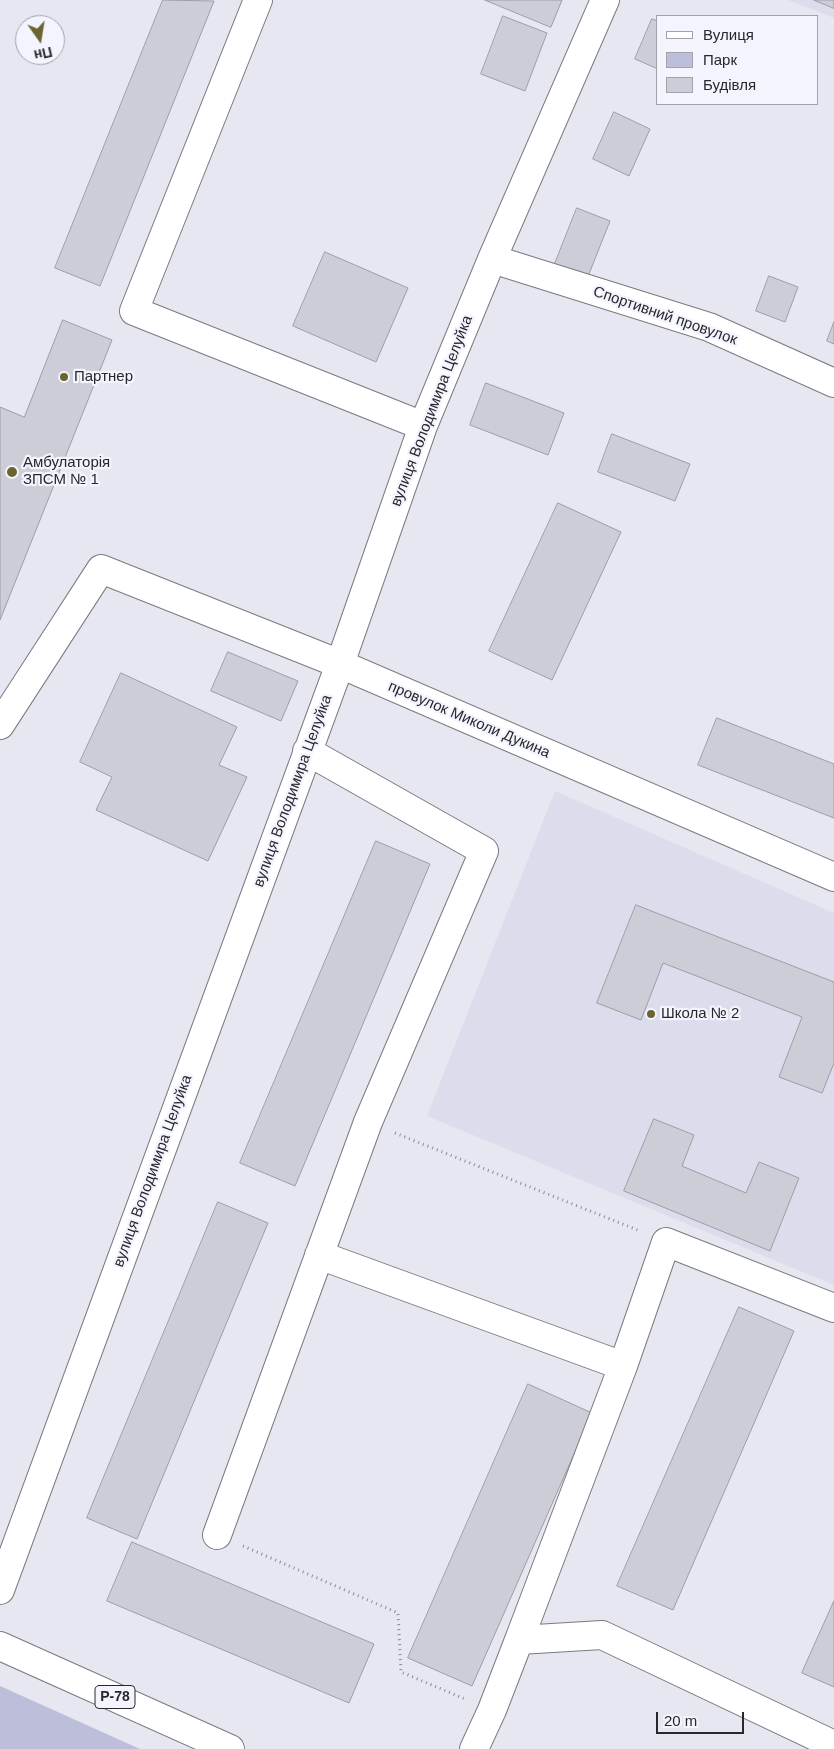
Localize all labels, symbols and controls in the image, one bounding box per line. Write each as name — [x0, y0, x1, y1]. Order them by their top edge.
north arrow — [15, 15, 65, 65]
legend — [656, 15, 819, 105]
text: Вулиця — [703, 26, 754, 43]
text: Пн — [32, 44, 54, 64]
text: Парк — [703, 51, 737, 68]
text: Будівля — [703, 76, 756, 93]
street label: Спортивний провулок — [591, 283, 739, 349]
street label: вулиця Володимира Целуйка — [387, 313, 477, 509]
place label: Партнер — [74, 368, 133, 386]
marker: Партнер — [58, 371, 70, 383]
place label: Амбулаторія ЗПСМ № 1 — [23, 454, 110, 489]
marker: Амбулаторія ЗПСМ № 1 — [5, 465, 19, 479]
street label: провулок Миколи Дукина — [385, 678, 553, 762]
street label: вулиця Володимира Целуйка — [250, 692, 336, 890]
place label: Школа № 2 — [661, 1005, 739, 1023]
marker: Школа № 2 — [645, 1008, 657, 1020]
street label: вулиця Володимира Целуйка — [110, 1072, 196, 1270]
road number: Р-78 — [95, 1685, 135, 1708]
scale bar — [659, 1702, 746, 1734]
text: 20 m — [664, 1712, 697, 1729]

